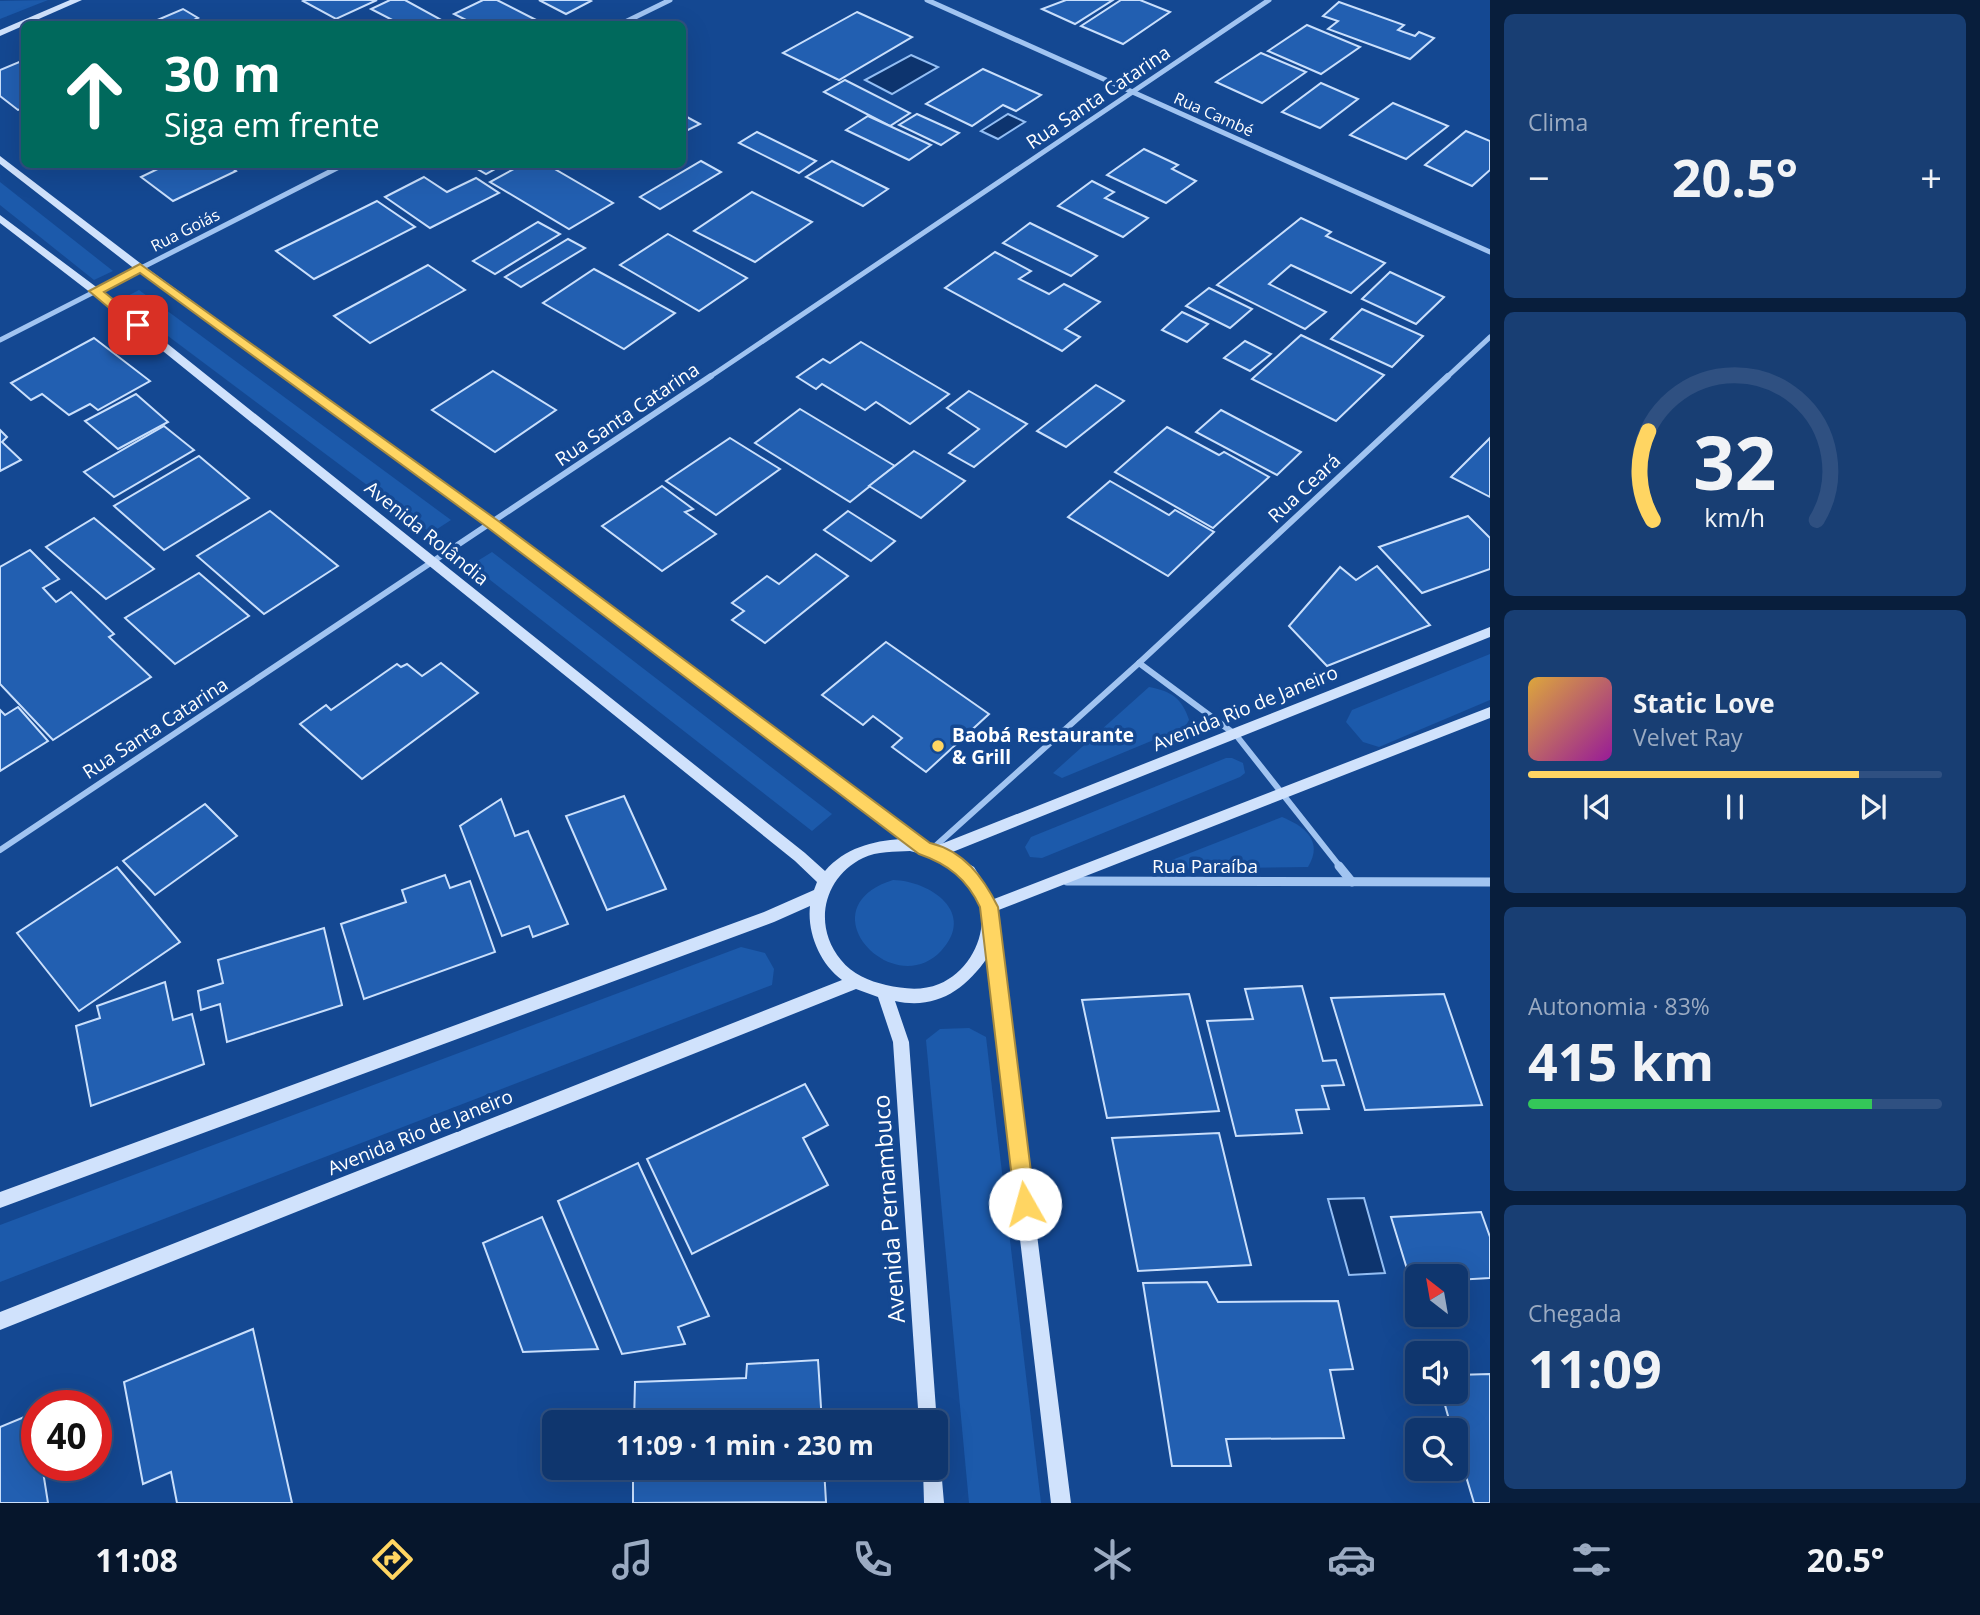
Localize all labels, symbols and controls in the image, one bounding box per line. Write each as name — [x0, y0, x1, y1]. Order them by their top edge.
street label: Rua Santa Catarina — [1021, 39, 1175, 155]
text: 30 m — [164, 40, 281, 106]
icon: ahead — [49, 49, 140, 140]
street label: Rua Cambé — [1171, 87, 1257, 141]
text: Siga em frente — [164, 103, 380, 146]
text: Clima — [1528, 106, 1588, 138]
text: 20.5° — [1672, 141, 1798, 212]
text: − — [1528, 151, 1550, 203]
text: + — [1920, 151, 1942, 203]
street label: Rua Goiás — [147, 203, 223, 257]
pin — [108, 295, 168, 355]
icon: arrive — [119, 306, 157, 344]
street label: Rua Santa Catarina — [550, 356, 704, 472]
text: 32 — [1693, 412, 1777, 511]
street label: Rua Ceará — [1262, 448, 1346, 528]
street label: Avenida Rolândia — [359, 475, 495, 591]
text: km/h — [1705, 499, 1765, 533]
street label: Avenida Rio de Janeiro — [1148, 659, 1342, 757]
street label: Rua Santa Catarina — [77, 671, 233, 785]
text: Static Love — [1633, 685, 1775, 721]
text: Velvet Ray — [1633, 721, 1743, 753]
place label: Baobá Restaurante & Grill — [952, 722, 1134, 770]
marker: Baobá Restaurante & Grill — [930, 738, 946, 754]
icon: previous — [1578, 788, 1616, 826]
icon: pause — [1716, 788, 1754, 826]
icon: next — [1854, 788, 1892, 826]
street label: Rua Paraíba — [1152, 853, 1258, 879]
text: Autonomia · 83% — [1528, 990, 1710, 1022]
text: 415 km — [1528, 1025, 1714, 1096]
street label: Avenida Rio de Janeiro — [323, 1083, 517, 1181]
street label: Avenida Pernambuco — [864, 1094, 912, 1324]
position arrow — [988, 1167, 1062, 1241]
north arrow — [1405, 1264, 1468, 1326]
map controls — [1405, 1264, 1468, 1481]
text: Chegada — [1528, 1297, 1622, 1329]
text: 11:09 — [1528, 1332, 1662, 1403]
button: sound — [1405, 1341, 1468, 1404]
speed limit sign: 40 — [21, 1390, 112, 1481]
button: search — [1405, 1418, 1468, 1481]
text: 11:09 · 1 min · 230 m — [616, 1427, 874, 1463]
icon: directions — [368, 1535, 417, 1584]
icon: music — [608, 1535, 657, 1584]
icon: phone — [848, 1535, 897, 1584]
icon: climate — [1088, 1535, 1137, 1584]
icon: car — [1327, 1535, 1376, 1584]
icon: filters — [1567, 1535, 1616, 1584]
text: 11:08 — [95, 1538, 178, 1581]
text: 20.5° — [1807, 1538, 1885, 1581]

